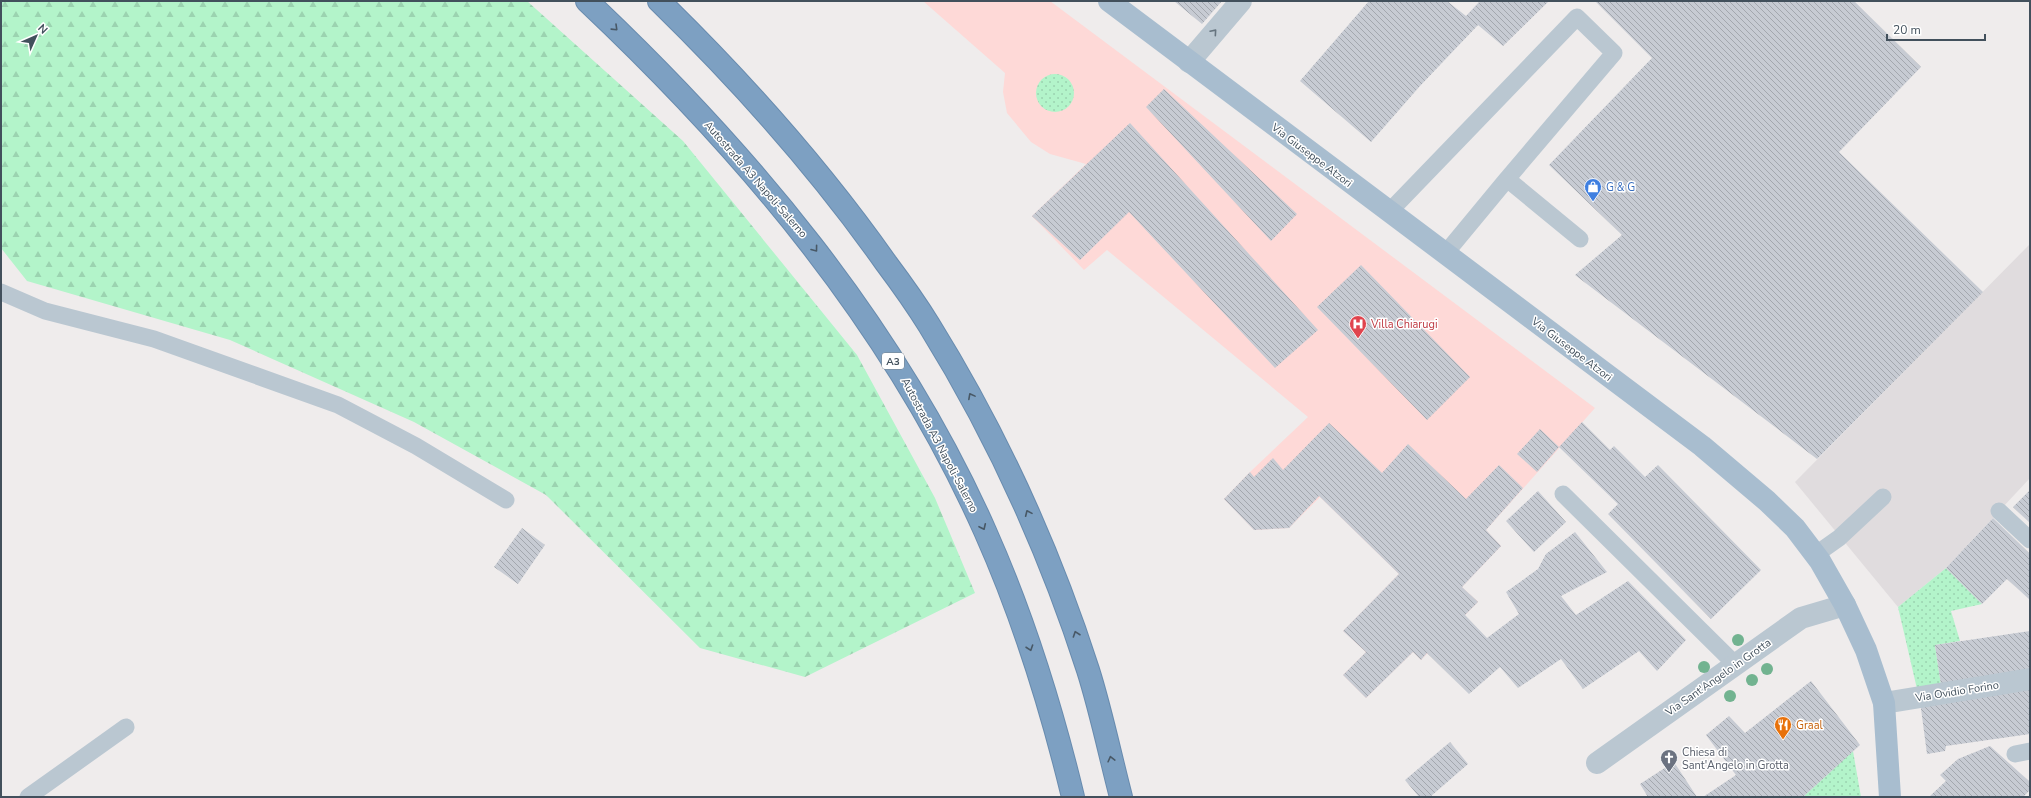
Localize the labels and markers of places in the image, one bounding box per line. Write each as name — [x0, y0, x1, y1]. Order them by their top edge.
shop icon: G & G — [1583, 177, 1603, 202]
place label: G & G — [1606, 180, 1635, 195]
hospital icon: Villa Chiarugi — [1348, 314, 1368, 339]
place label: Villa Chiarugi — [1370, 317, 1437, 332]
restaurant icon: Graal — [1773, 715, 1793, 740]
place label: Graal — [1796, 718, 1824, 733]
place label: Chiesa di Sant'Angelo in Grotta — [1682, 745, 1789, 773]
church icon: Chiesa di Sant'Angelo in Grotta — [1659, 748, 1679, 773]

